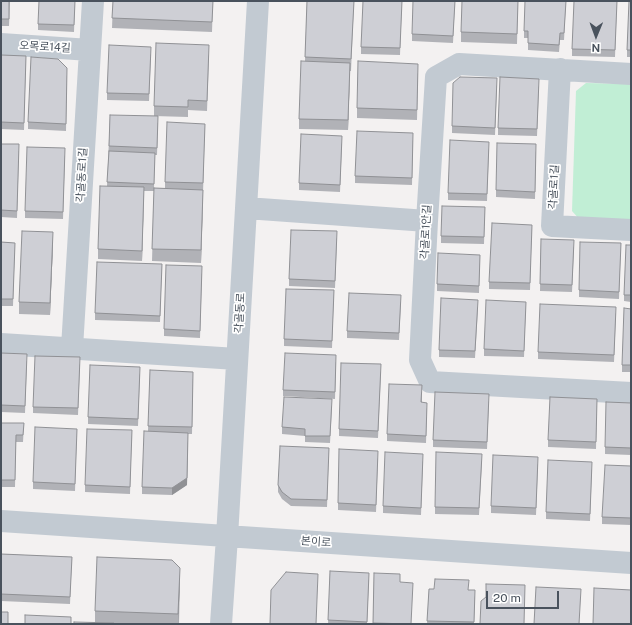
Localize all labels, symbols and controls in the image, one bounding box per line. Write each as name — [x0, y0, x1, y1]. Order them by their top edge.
north arrow — [576, 16, 616, 56]
street label: 오목로14길 — [19, 39, 71, 55]
text: N — [591, 42, 600, 54]
street label: 각골동로1길 — [74, 147, 90, 203]
street label: 각골로1길 — [546, 164, 562, 210]
street label: 각골로1안길 — [418, 204, 434, 260]
street label: 각골동로 — [232, 292, 248, 334]
street label: 본이로 — [300, 534, 332, 550]
scale bar — [488, 583, 561, 609]
text: 20 m — [493, 591, 521, 605]

